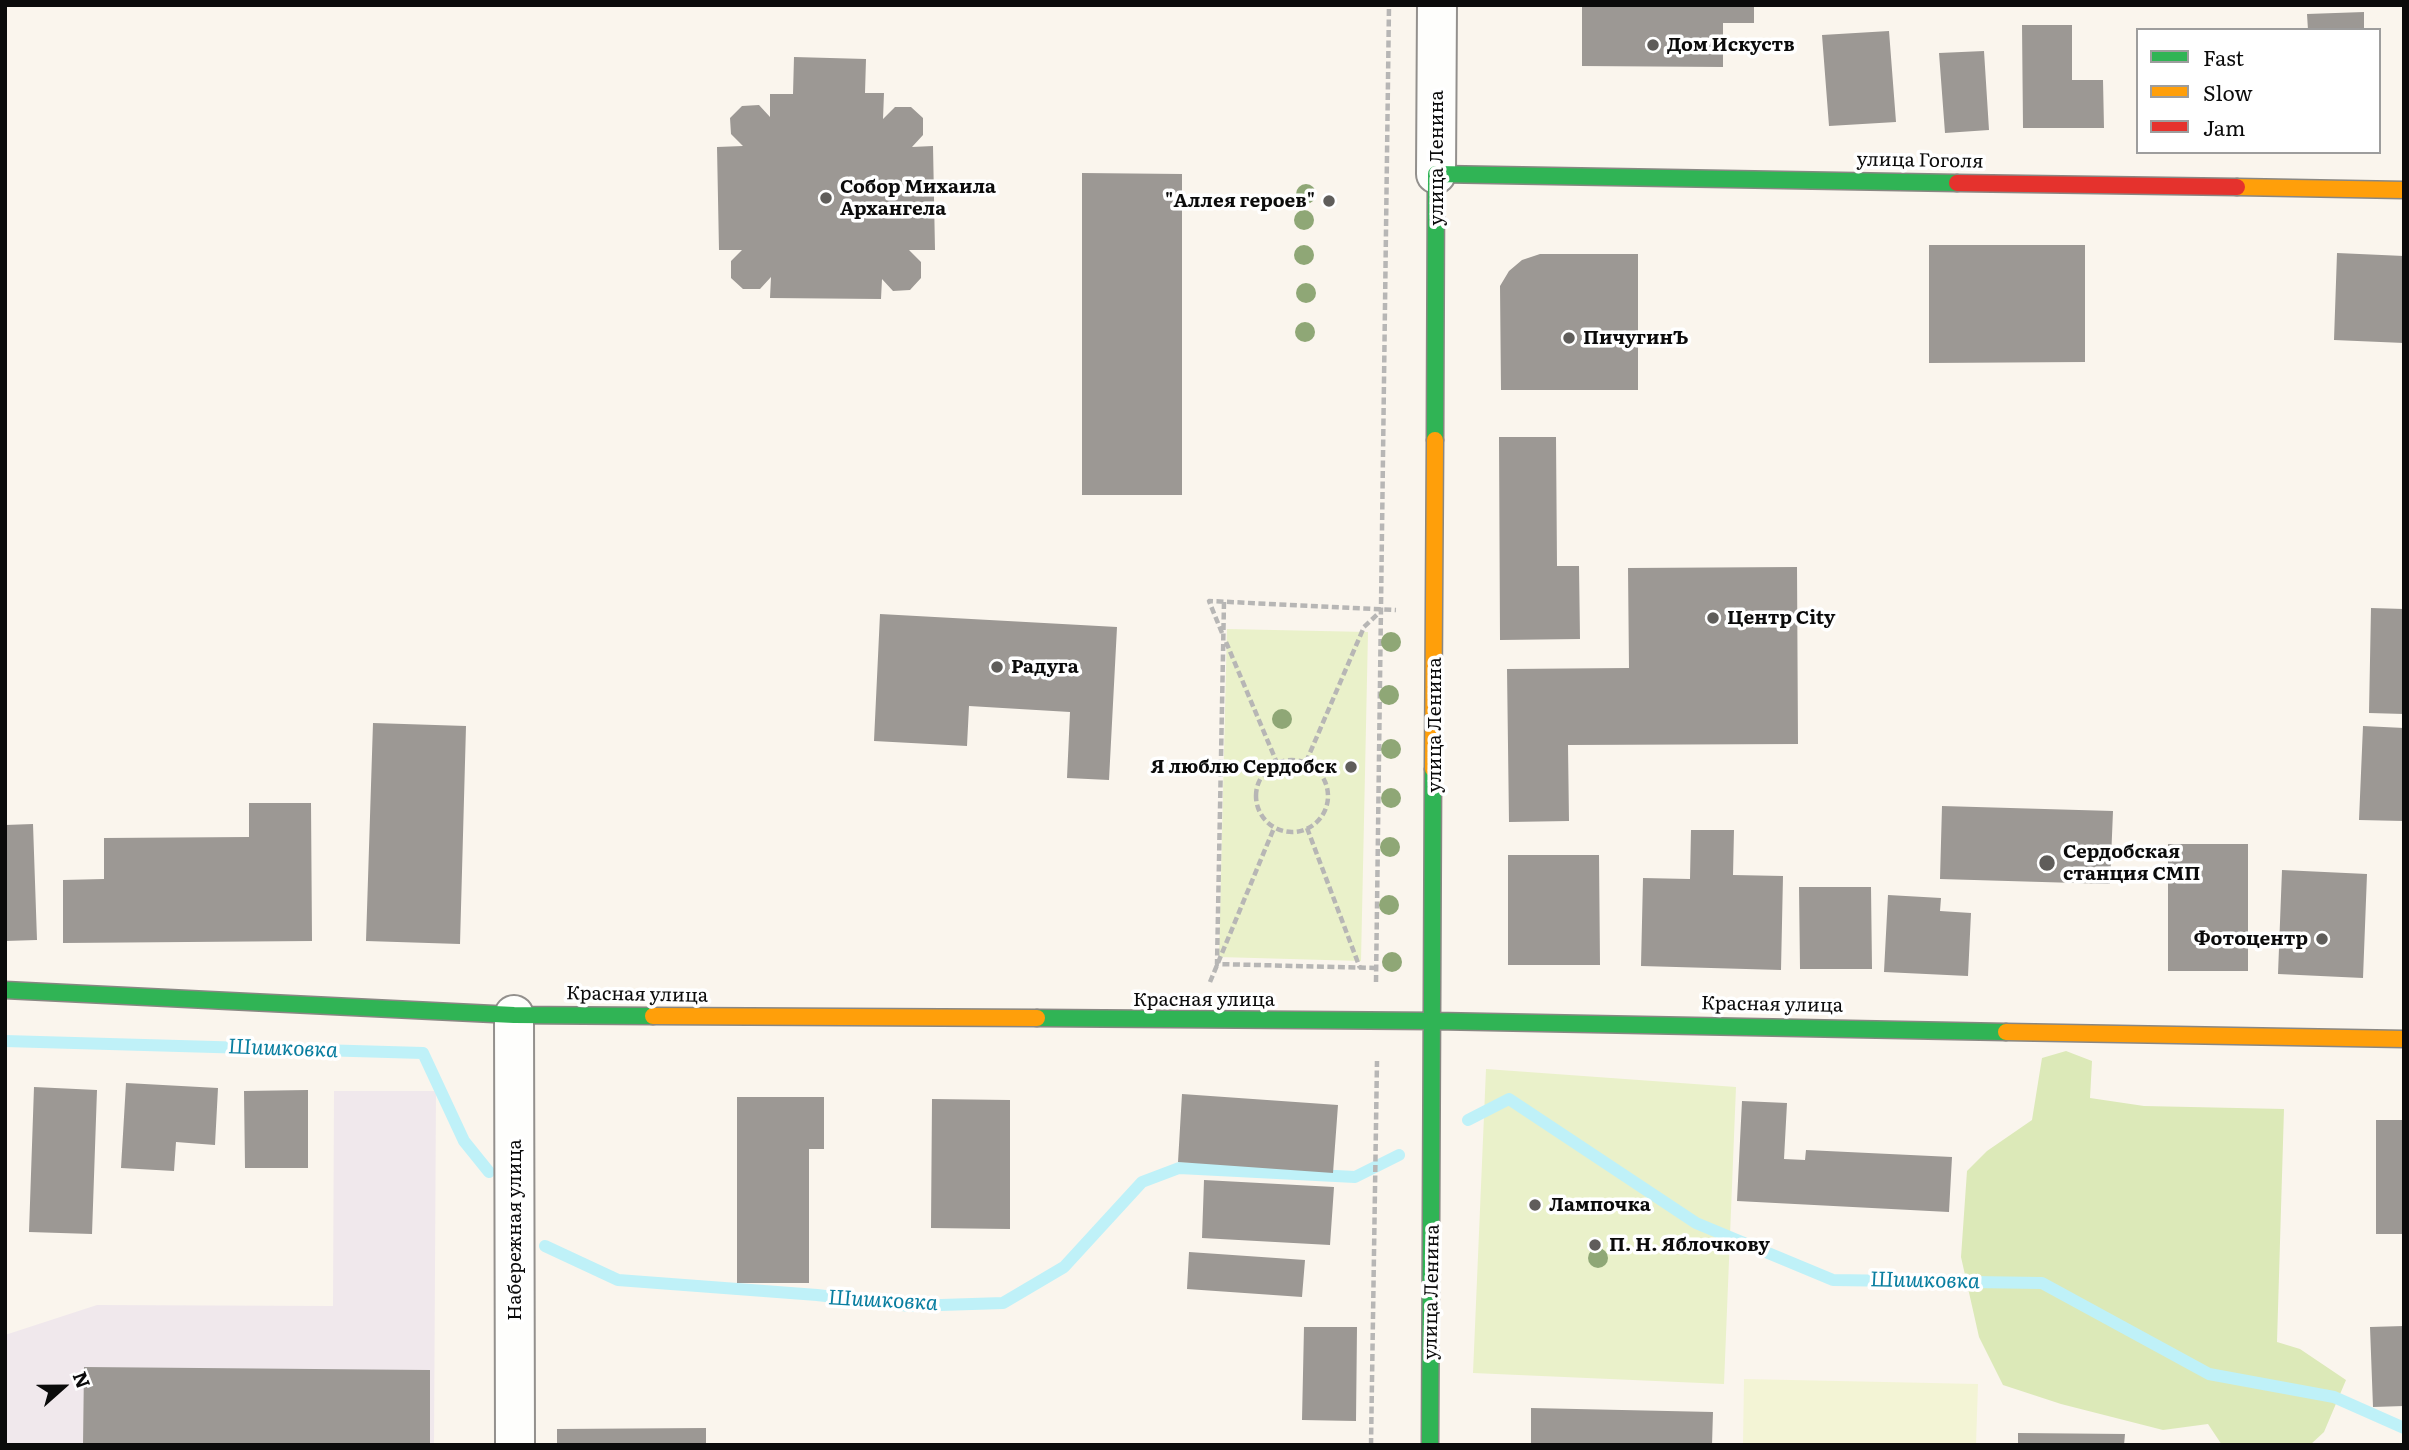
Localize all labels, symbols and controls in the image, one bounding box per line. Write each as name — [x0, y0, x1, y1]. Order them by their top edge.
legend — [2136, 28, 2381, 154]
place label: Дом Искуств — [1667, 34, 1795, 56]
marker: Дом Искуств — [1645, 37, 1661, 53]
text: Fast — [2203, 41, 2244, 72]
text: Slow — [2203, 76, 2253, 107]
street label: улица Ленина — [1426, 90, 1448, 226]
text: Jam — [2203, 111, 2245, 142]
street label: улица Гоголя — [1856, 148, 1984, 174]
place label: Собор Михаила Архангела — [840, 176, 996, 220]
marker: Собор Михаила Архангела — [818, 190, 834, 206]
place label: "Аллея героев" — [1165, 190, 1315, 212]
marker: "Аллея героев" — [1321, 193, 1337, 209]
place label: ПичугинЪ — [1583, 327, 1688, 349]
marker: ПичугинЪ — [1561, 330, 1577, 346]
place label: Центр City — [1727, 607, 1835, 629]
marker: Центр City — [1705, 610, 1721, 626]
place label: Радуга — [1011, 656, 1079, 678]
street label: улица Ленина — [1424, 657, 1446, 793]
marker: Радуга — [989, 659, 1005, 675]
place label: Я люблю Сердобск — [1150, 756, 1337, 778]
marker: Я люблю Сердобск — [1343, 759, 1359, 775]
place label: Сердобская станция СМП — [2063, 841, 2200, 885]
marker: Сердобская станция СМП — [2037, 853, 2057, 873]
place label: Фотоцентр — [2194, 928, 2308, 950]
marker: Фотоцентр — [2314, 931, 2330, 947]
street label: Красная улица — [566, 982, 708, 1008]
street label: Красная улица — [1133, 989, 1275, 1011]
street label: Красная улица — [1701, 992, 1843, 1018]
water label: Шишковка — [228, 1034, 338, 1064]
street label: Набережная улица — [504, 1139, 526, 1321]
place label: Лампочка — [1549, 1194, 1651, 1216]
marker: Лампочка — [1527, 1197, 1543, 1213]
street label: улица Ленина — [1419, 1224, 1445, 1360]
place label: П. Н. Яблочкову — [1609, 1234, 1770, 1256]
marker: П. Н. Яблочкову — [1587, 1237, 1603, 1253]
water label: Шишковка — [1870, 1267, 1980, 1295]
water label: Шишковка — [827, 1286, 939, 1316]
north arrow — [28, 1352, 98, 1422]
text: N — [67, 1367, 99, 1392]

